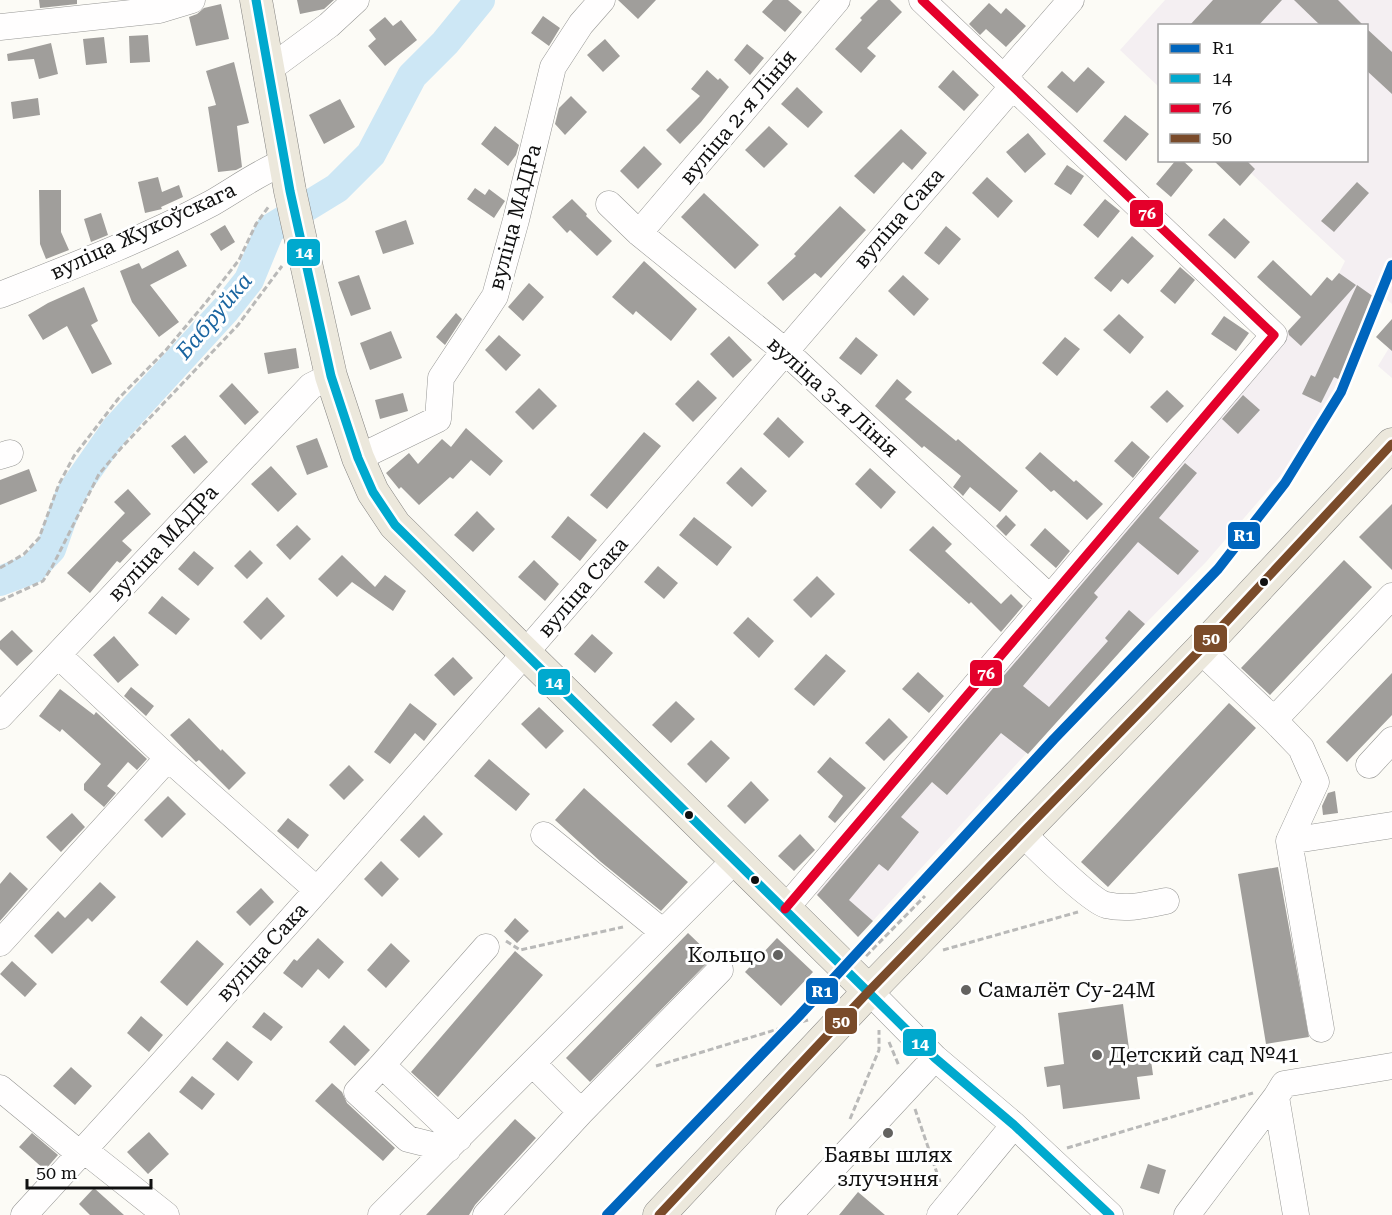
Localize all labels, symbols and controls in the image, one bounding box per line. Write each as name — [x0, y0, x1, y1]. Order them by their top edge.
legend — [1158, 24, 1368, 162]
text: R1 — [1212, 37, 1235, 58]
street label: вуліца 2-я Лінія — [675, 45, 801, 189]
text: 14 — [1212, 67, 1232, 88]
text: 76 — [1212, 97, 1232, 118]
text: 50 — [1212, 127, 1232, 148]
street label: вуліца МАДРа — [484, 141, 546, 292]
street label: вуліца Сака — [849, 163, 949, 273]
street label: вуліца Жукоўскага — [47, 177, 240, 285]
line badge: 76 — [1129, 199, 1164, 228]
text: 76 — [1138, 204, 1156, 223]
line badge: 14 — [286, 238, 321, 267]
text: 14 — [295, 243, 313, 262]
water label: Бабруйка — [170, 268, 257, 365]
street label: вуліца 3-я Лінія — [763, 332, 903, 462]
street label: вуліца МАДРа — [103, 480, 223, 606]
line badge: R1 — [1227, 521, 1261, 550]
text: R1 — [1234, 526, 1254, 545]
street label: вуліца Сака — [533, 532, 633, 642]
unlabelled marker — [1258, 576, 1270, 588]
line badge: 50 — [1193, 624, 1228, 653]
text: 50 — [1202, 629, 1220, 648]
line badge: 76 — [969, 659, 1003, 687]
text: 76 — [977, 664, 995, 683]
line badge: 14 — [537, 668, 571, 696]
text: 14 — [545, 673, 563, 692]
unlabelled marker — [683, 809, 695, 821]
unlabelled marker — [749, 874, 761, 886]
street label: вуліца Сака — [212, 897, 313, 1006]
place label: Кольцо — [688, 943, 766, 967]
marker: Кольцо — [771, 948, 785, 962]
line badge: R1 — [805, 977, 839, 1005]
place label: Самалёт Су-24М — [978, 978, 1155, 1002]
text: R1 — [812, 982, 832, 1001]
marker: Самалёт Су-24М — [959, 983, 973, 997]
line badge: 50 — [824, 1007, 858, 1035]
text: 50 — [832, 1012, 850, 1031]
line badge: 14 — [902, 1028, 937, 1057]
text: 14 — [911, 1034, 929, 1053]
place label: Детский сад №41 — [1109, 1043, 1299, 1067]
marker: Детский сад №41 — [1090, 1048, 1104, 1062]
marker: Баявы шлях злучэння — [881, 1126, 895, 1140]
place label: Баявы шлях злучэння — [824, 1143, 952, 1191]
scale bar — [27, 1152, 152, 1190]
text: 50 m — [36, 1162, 77, 1183]

